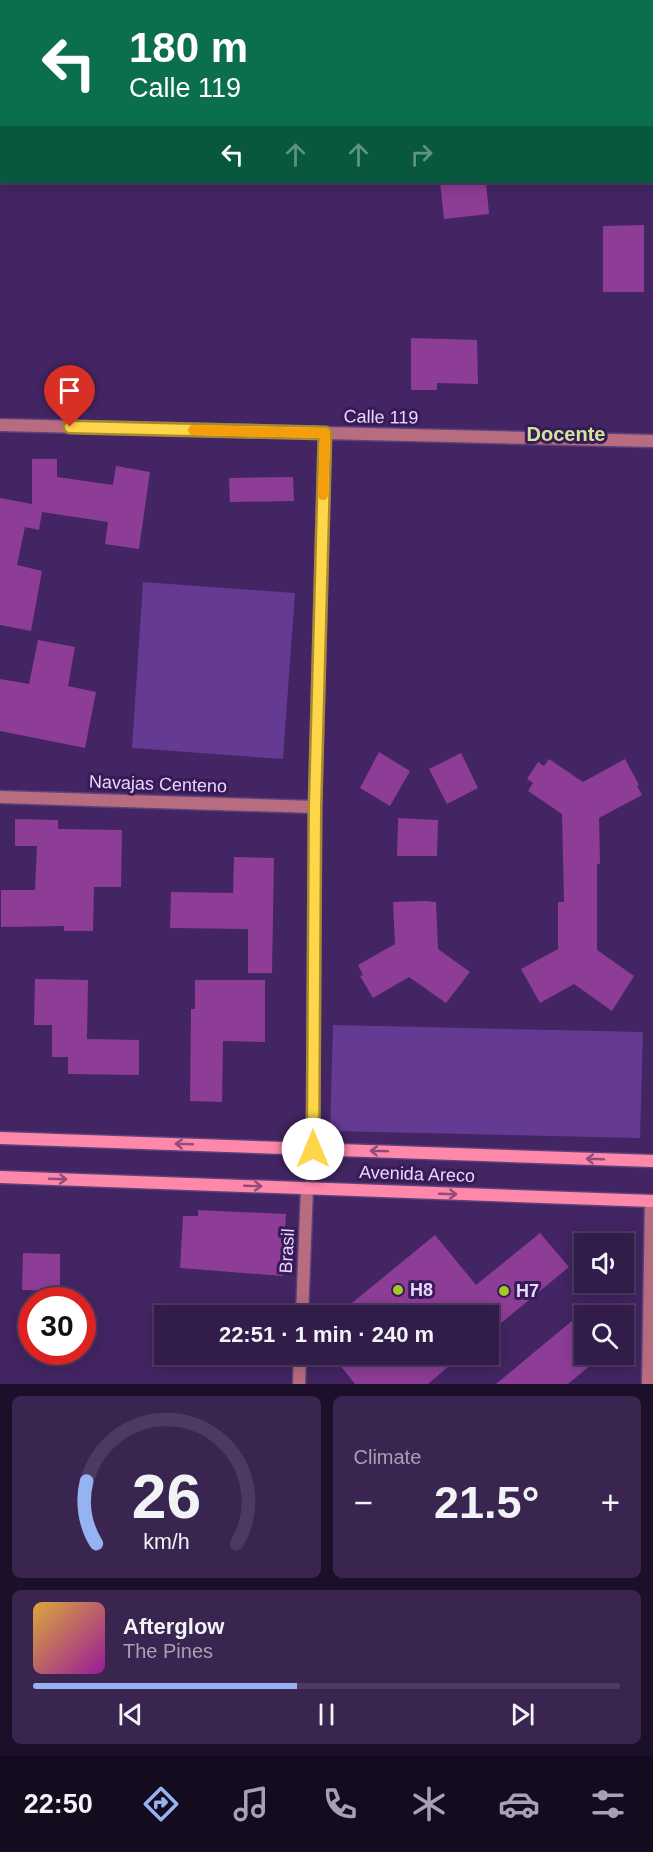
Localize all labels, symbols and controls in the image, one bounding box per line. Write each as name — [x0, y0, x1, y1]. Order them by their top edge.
icon: left — [30, 24, 108, 102]
text: 180 m — [129, 24, 248, 71]
text: Calle 119 — [129, 73, 241, 103]
icon: left — [216, 138, 249, 171]
icon: ahead — [279, 138, 312, 171]
icon: ahead — [342, 138, 375, 171]
icon: right — [405, 138, 438, 171]
pin — [44, 365, 95, 427]
icon: arrive — [53, 374, 86, 407]
street label: Calle 119 — [343, 406, 419, 428]
district label: Docente — [527, 423, 605, 445]
street label: Navajas Centeno — [89, 772, 227, 796]
position arrow — [281, 1117, 345, 1181]
one-way arrow — [174, 1139, 194, 1150]
one-way arrow — [369, 1146, 389, 1157]
one-way arrow — [585, 1154, 605, 1165]
street label: Avenida Areco — [359, 1162, 475, 1186]
one-way arrow — [48, 1174, 68, 1185]
one-way arrow — [243, 1181, 263, 1192]
one-way arrow — [438, 1188, 458, 1199]
street label: Brasil — [276, 1228, 298, 1274]
map controls — [574, 1233, 634, 1365]
button: sound — [574, 1233, 634, 1293]
place label: H8 — [410, 1280, 433, 1300]
place label: H7 — [516, 1281, 539, 1301]
marker: H8 — [391, 1283, 405, 1297]
marker: H7 — [497, 1284, 511, 1298]
speed limit sign: 30 — [18, 1287, 96, 1365]
button: search — [574, 1305, 634, 1365]
text: 22:51 · 1 min · 240 m — [219, 1322, 434, 1347]
text: Climate — [354, 1446, 421, 1468]
text: 26 — [132, 1462, 201, 1531]
text: 21.5° — [434, 1477, 540, 1528]
text: − — [354, 1484, 373, 1521]
text: + — [601, 1484, 620, 1521]
text: km/h — [143, 1530, 189, 1554]
text: Afterglow — [123, 1614, 224, 1639]
text: The Pines — [123, 1640, 213, 1662]
icon: previous — [114, 1698, 147, 1731]
icon: pause — [310, 1698, 343, 1731]
icon: next — [506, 1698, 539, 1731]
icon: directions — [140, 1783, 182, 1825]
icon: music — [230, 1783, 272, 1825]
icon: phone — [319, 1783, 361, 1825]
icon: climate — [408, 1783, 450, 1825]
icon: car — [498, 1783, 540, 1825]
icon: filters — [587, 1783, 629, 1825]
text: 22:50 — [24, 1789, 93, 1819]

